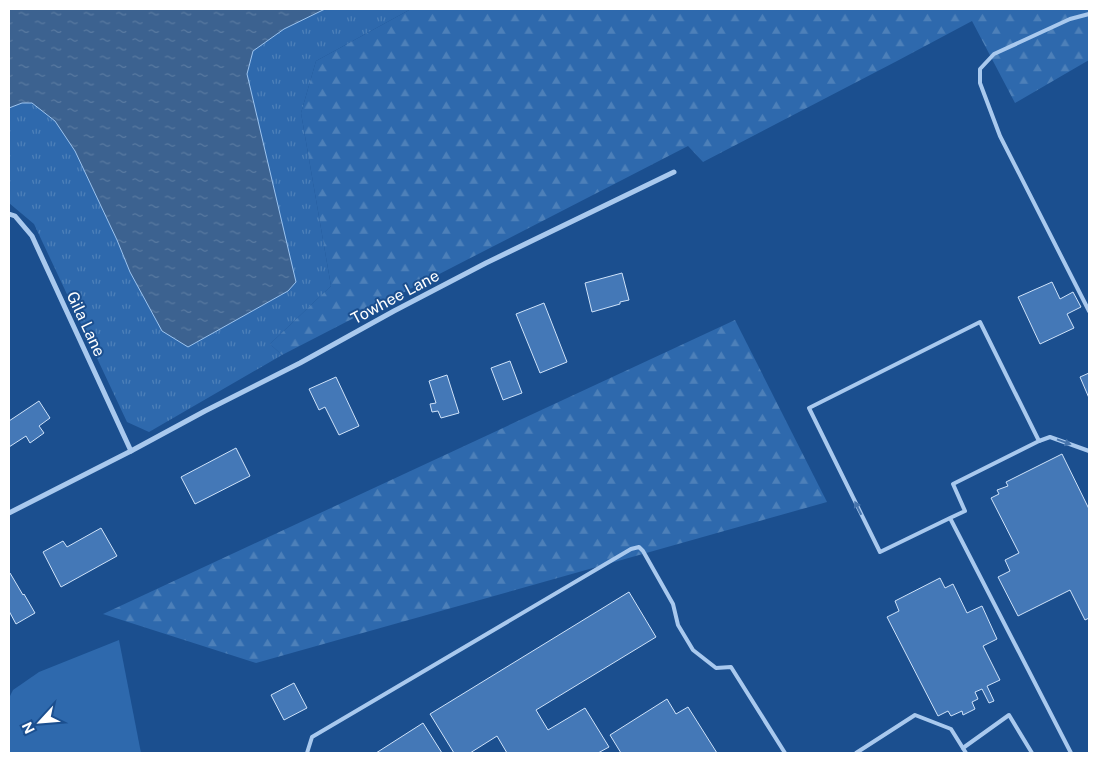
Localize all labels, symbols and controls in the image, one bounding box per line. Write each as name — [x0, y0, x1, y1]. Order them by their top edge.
street label: Towhee Lane — [348, 266, 442, 328]
street label: Gila Lane — [63, 289, 109, 359]
one-way arrow — [1057, 438, 1072, 446]
one-way arrow — [854, 501, 863, 516]
north arrow — [15, 697, 65, 747]
text: N — [19, 719, 38, 736]

